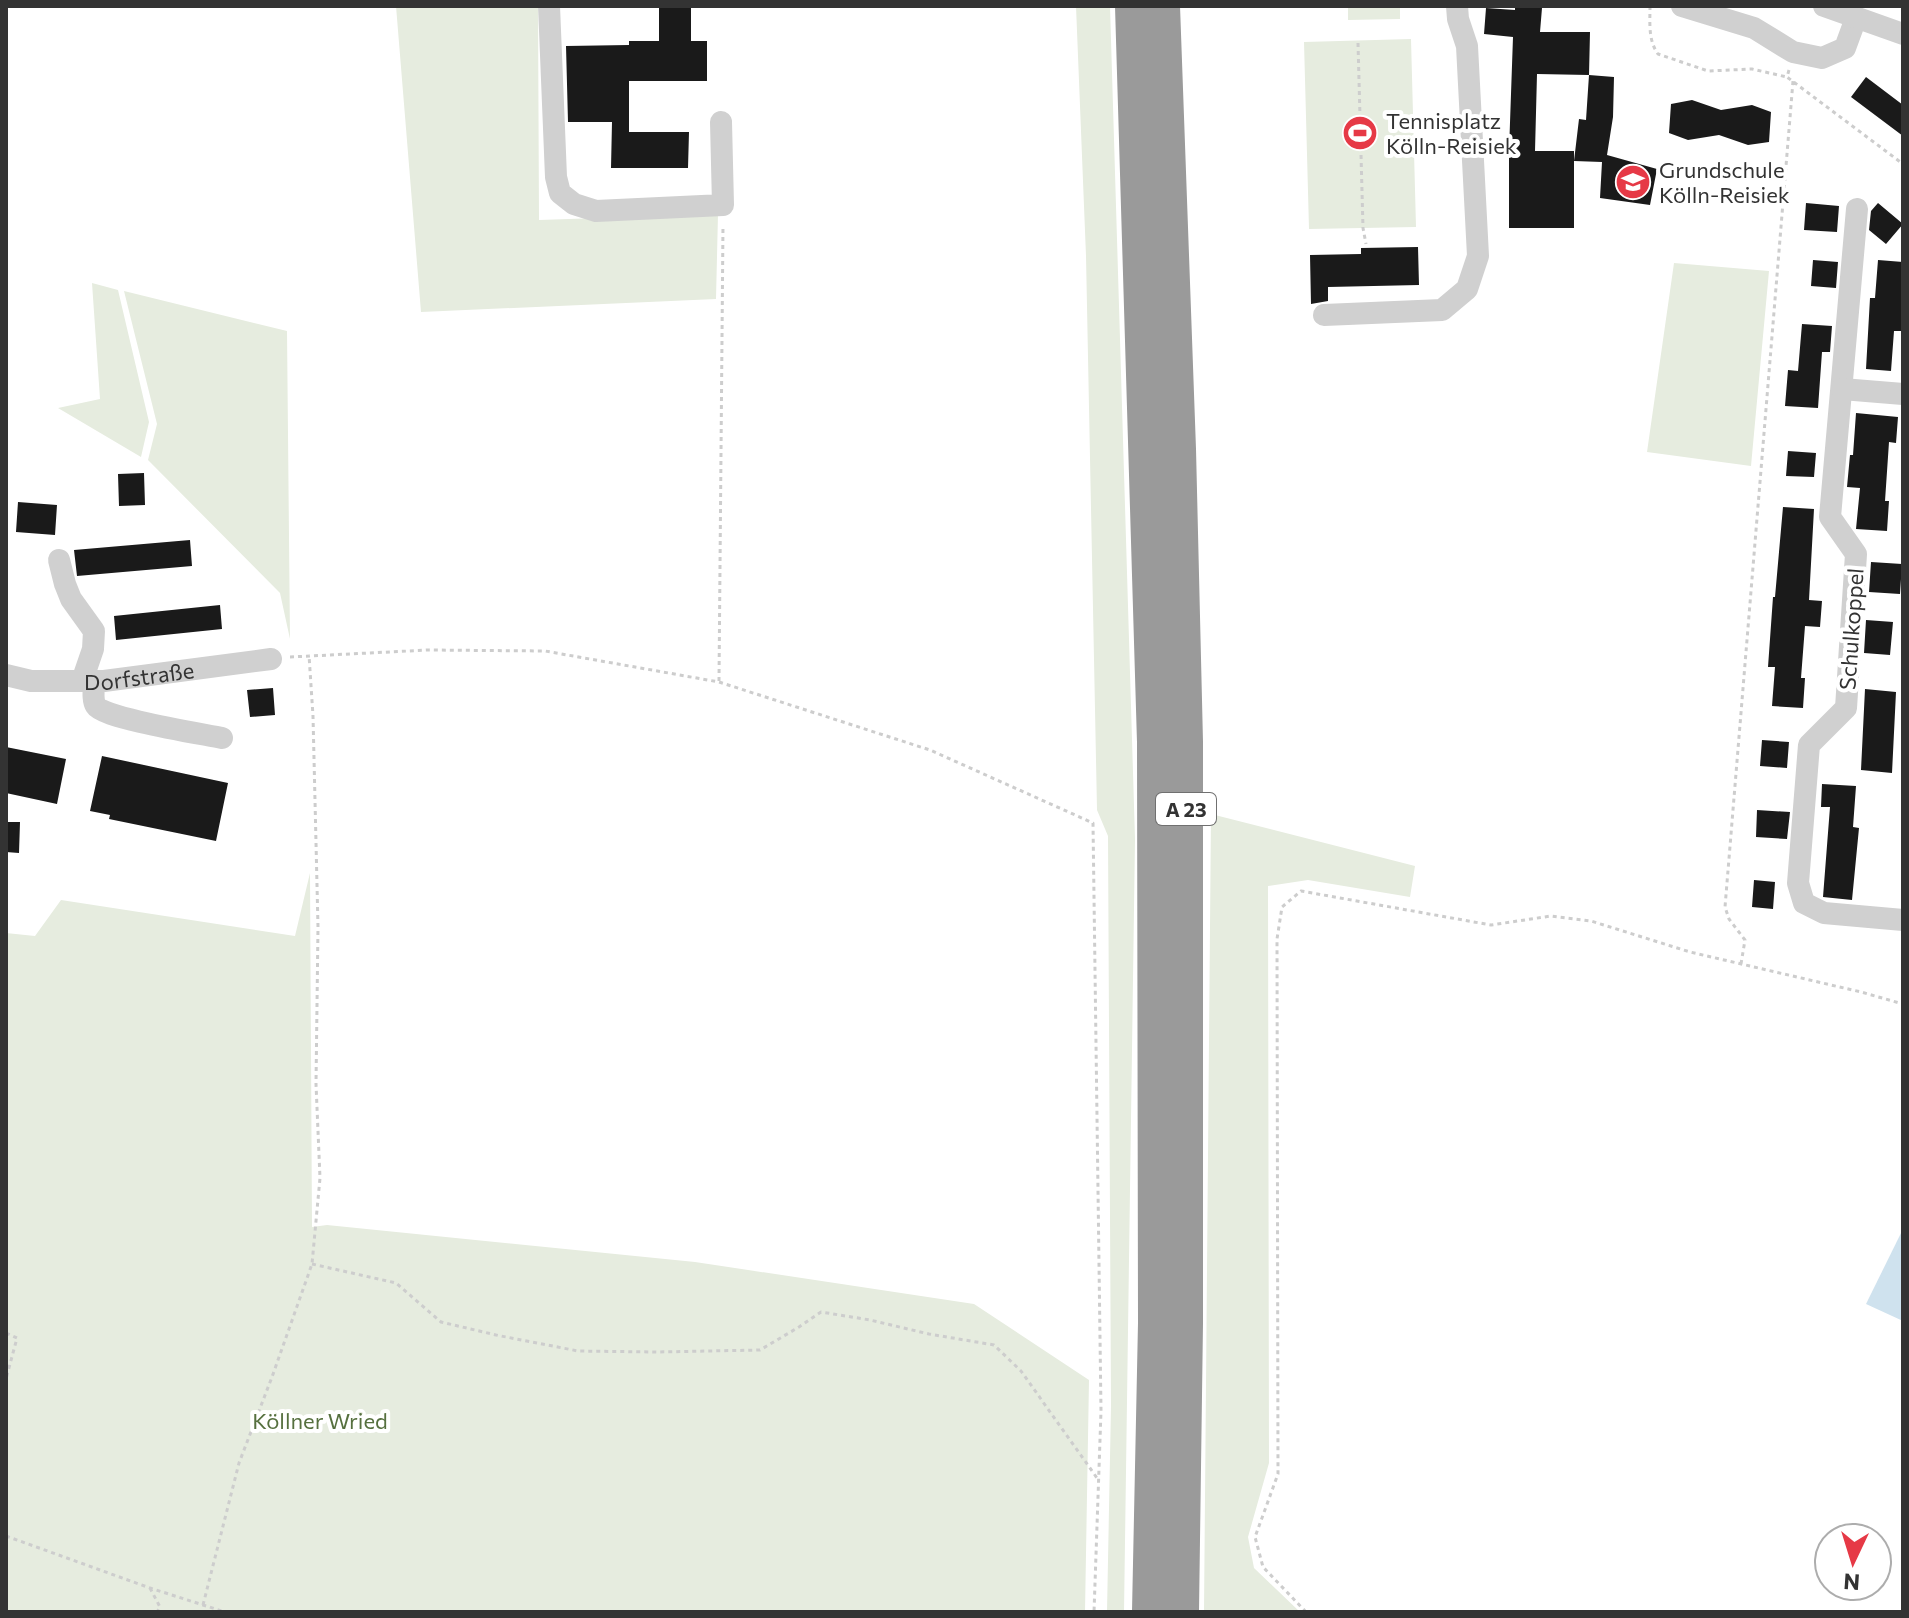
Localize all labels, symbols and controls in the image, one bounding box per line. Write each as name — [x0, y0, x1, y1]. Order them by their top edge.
place label: Tennisplatz Kölln-Reisiek — [1386, 107, 1517, 159]
sports icon: Tennisplatz Kölln-Reisiek — [1341, 114, 1379, 152]
place label: Grundschule Kölln-Reisiek — [1659, 156, 1790, 208]
school or university icon: Grundschule Kölln-Reisiek — [1614, 163, 1652, 201]
street label: Schulkoppel — [1833, 567, 1869, 691]
street label: Dorfstraße — [84, 656, 196, 695]
road number: A 23 — [1156, 793, 1216, 825]
park label: Köllner Wried — [252, 1407, 388, 1434]
north arrow — [1813, 1522, 1893, 1602]
text: N — [1842, 1568, 1861, 1596]

